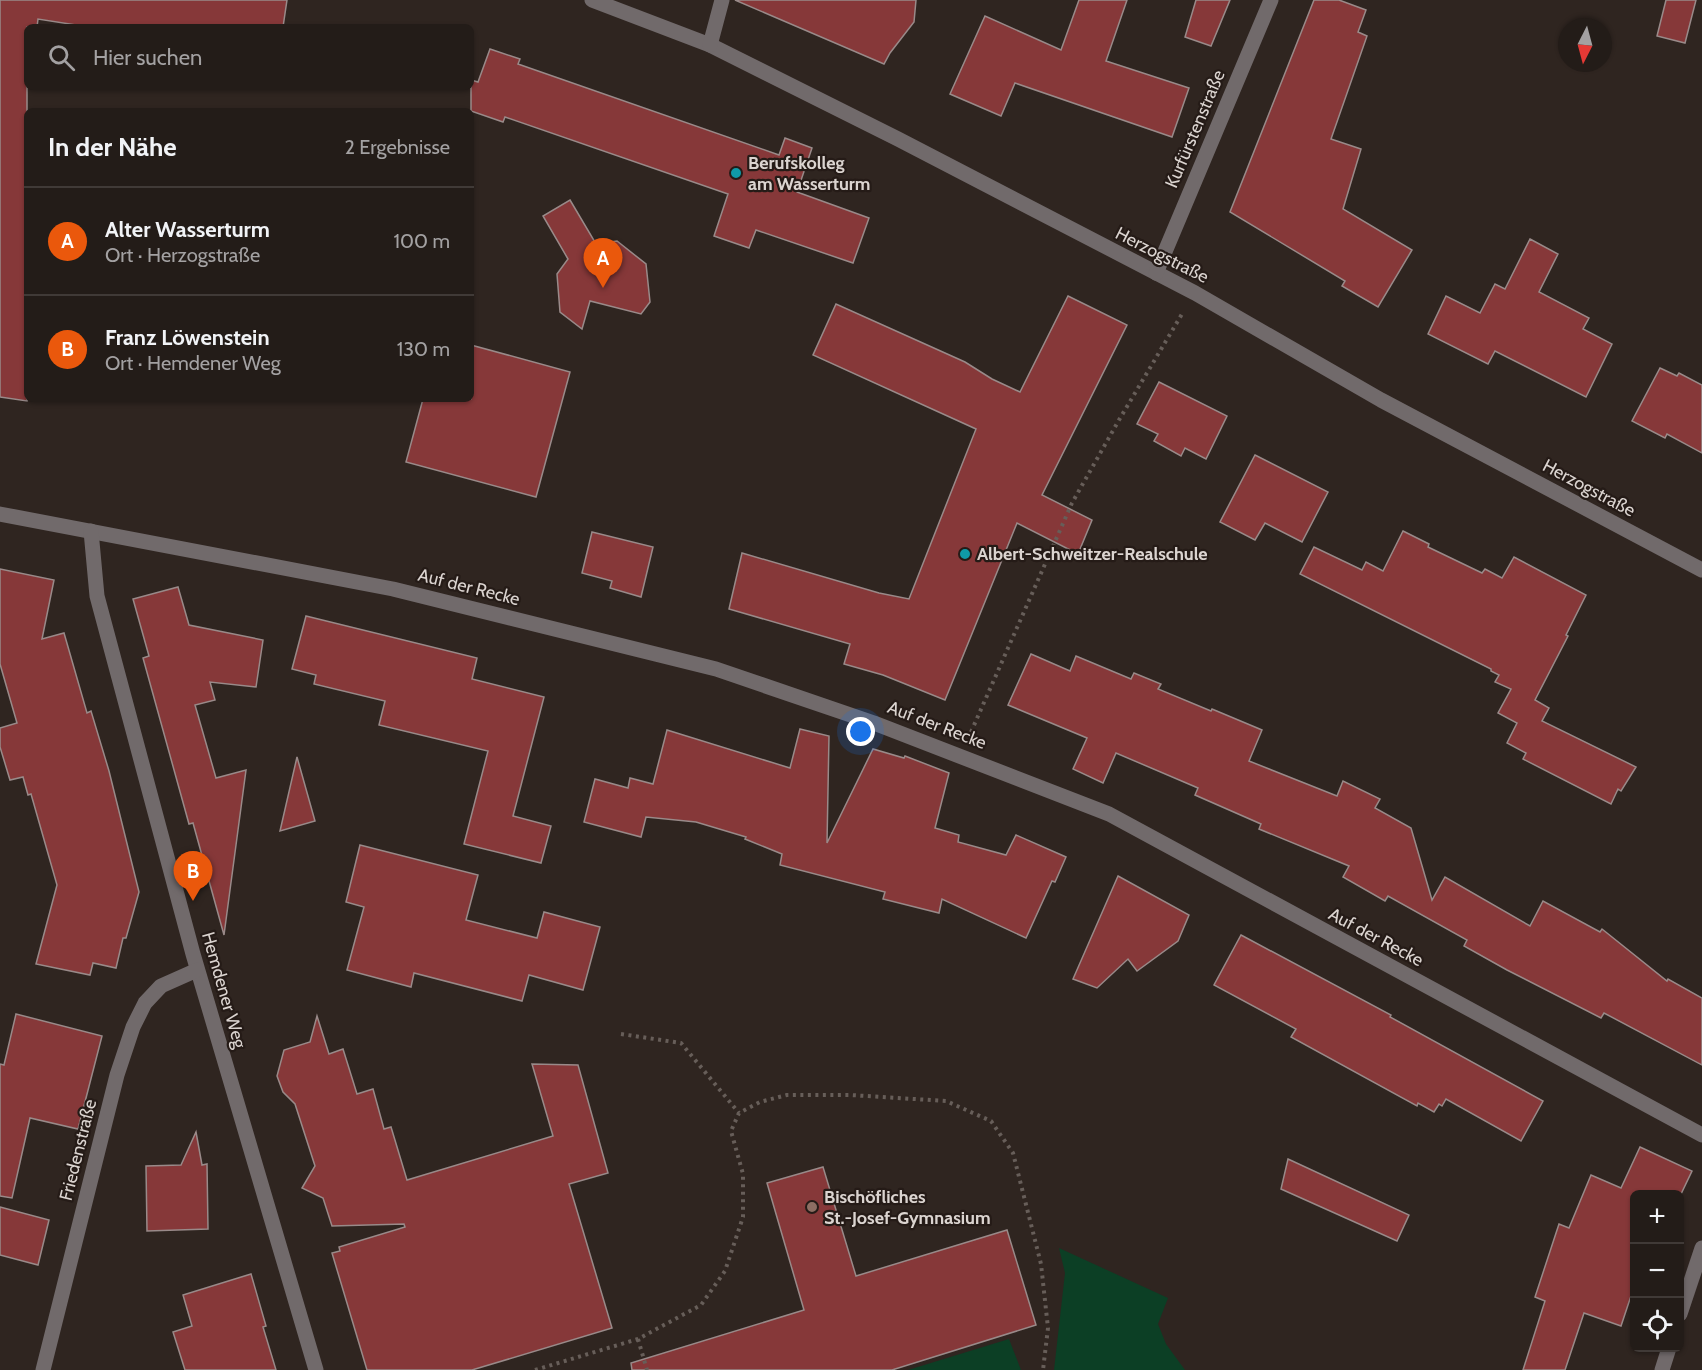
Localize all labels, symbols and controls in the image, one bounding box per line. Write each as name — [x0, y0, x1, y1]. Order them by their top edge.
north arrow — [1558, 18, 1612, 72]
search box — [24, 24, 474, 90]
icon: search — [45, 41, 78, 74]
text: Hier suchen — [93, 44, 202, 71]
street label: Kurfürstenstraße — [1160, 67, 1230, 191]
text: In der Nähe — [48, 131, 177, 163]
text: 2 Ergebnisse — [344, 135, 450, 159]
place label: Berufskolleg am Wasserturm — [748, 152, 870, 195]
marker: Berufskolleg am Wasserturm — [729, 166, 743, 180]
text: Alter Wasserturm — [105, 216, 270, 243]
street label: Herzogstraße — [1112, 222, 1212, 288]
text: A — [61, 229, 74, 253]
text: 100 m — [394, 229, 450, 253]
pin: A — [584, 238, 622, 288]
text: Ort · Herzogstraße — [105, 243, 260, 267]
text: Franz Löwenstein — [105, 324, 270, 351]
text: B — [61, 337, 74, 361]
text: 130 m — [397, 337, 450, 361]
text: Ort · Hemdener Weg — [105, 351, 281, 375]
street label: Herzogstraße — [1539, 454, 1639, 522]
place label: Albert-Schweitzer-Realschule — [977, 543, 1208, 565]
marker: Albert-Schweitzer-Realschule — [958, 547, 972, 561]
street label: Auf der Recke — [416, 564, 522, 610]
street label: Auf der Recke — [884, 696, 990, 754]
your location — [846, 717, 875, 746]
pin: B — [174, 852, 212, 901]
street label: Auf der Recke — [1325, 903, 1427, 971]
street label: Hemdener Weg — [197, 929, 251, 1052]
street label: Friedenstraße — [55, 1097, 101, 1203]
place label: Bischöfliches St.-Josef-Gymnasium — [824, 1186, 991, 1229]
map controls — [1630, 1190, 1684, 1352]
button: + — [1630, 1190, 1684, 1244]
marker: Bischöfliches St.-Josef-Gymnasium — [805, 1200, 819, 1214]
button: − — [1630, 1244, 1684, 1298]
button: locate — [1630, 1298, 1684, 1352]

